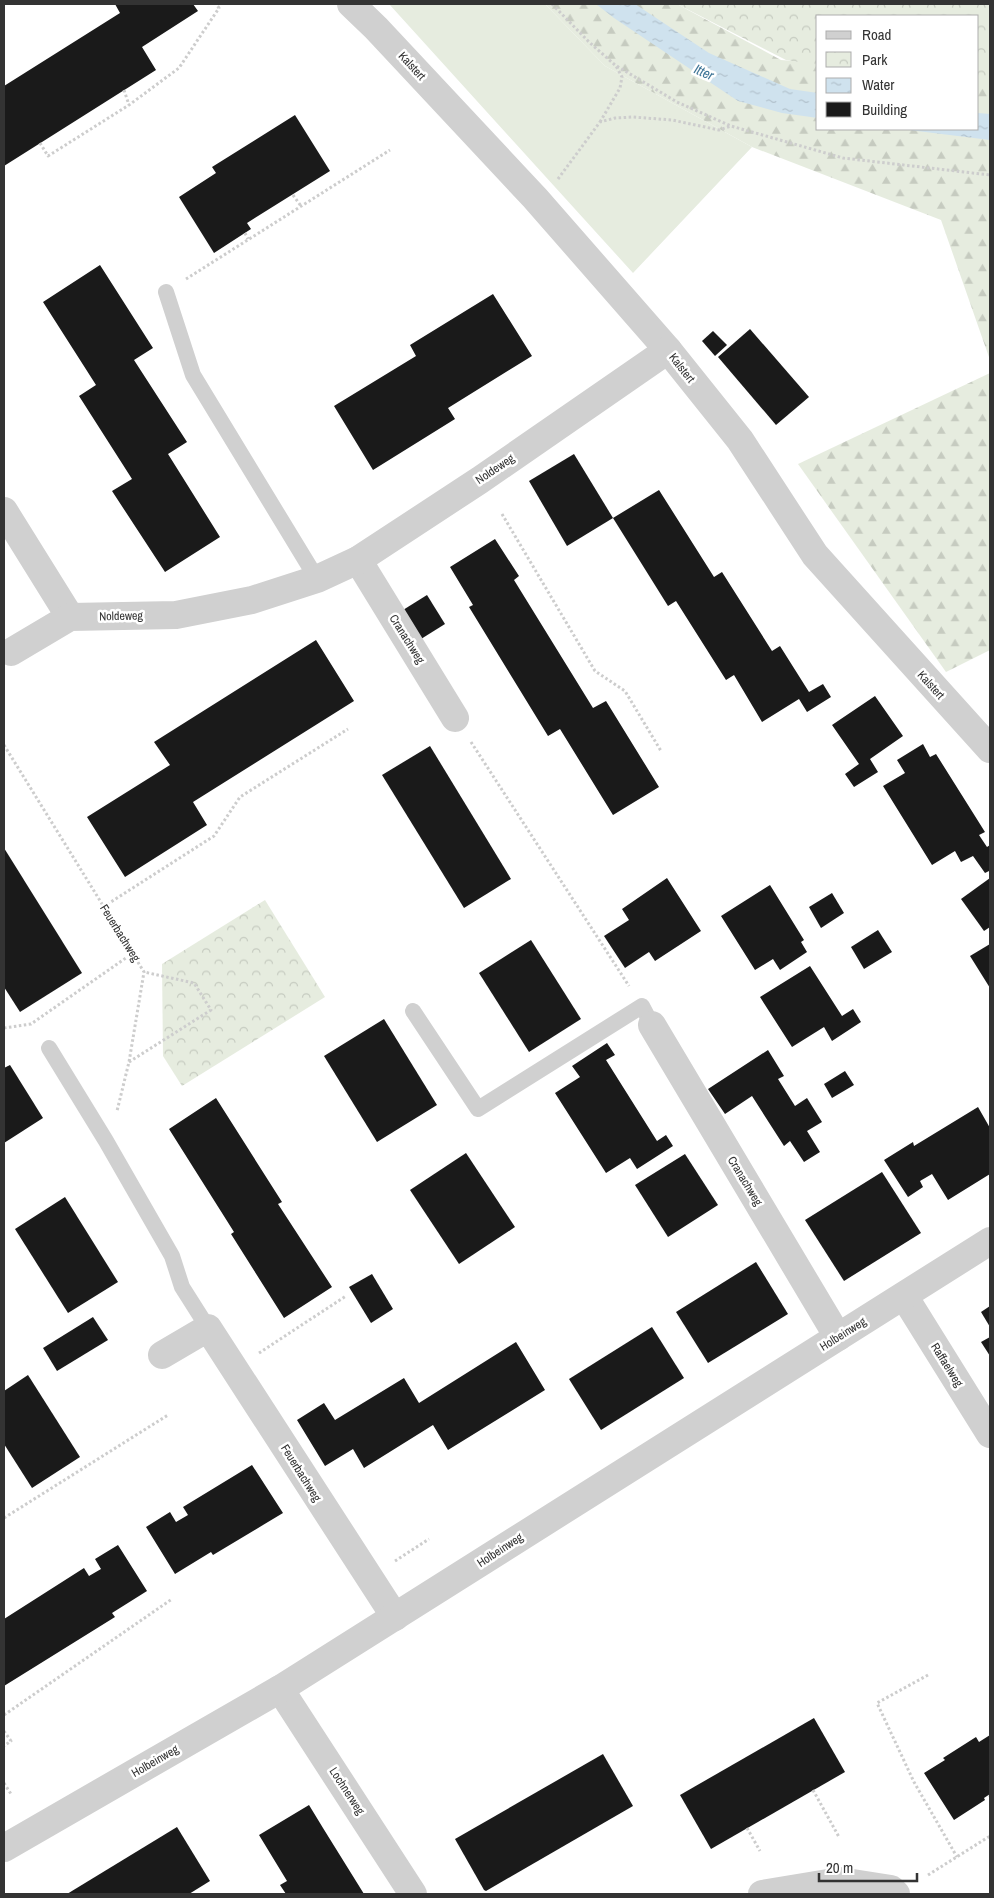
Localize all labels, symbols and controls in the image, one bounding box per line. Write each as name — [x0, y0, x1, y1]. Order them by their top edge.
legend — [816, 15, 979, 130]
text: Road — [862, 24, 891, 45]
street label: Kalstert — [395, 48, 429, 84]
text: Park — [862, 49, 888, 70]
water label: Itter — [691, 60, 718, 85]
text: Water — [862, 74, 894, 95]
text: Building — [862, 99, 907, 120]
street label: Kalstert — [665, 350, 699, 386]
street label: Noldeweg — [472, 450, 518, 488]
street label: Noldeweg — [99, 608, 144, 624]
street label: Cranachweg — [386, 611, 429, 667]
street label: Kalstert — [914, 667, 948, 703]
street label: Feuerbachweg — [96, 901, 144, 965]
street label: Cranachweg — [724, 1153, 766, 1209]
street label: Holbeinweg — [817, 1313, 870, 1355]
street label: Raffaelweg — [927, 1340, 967, 1390]
street label: Feuerbachweg — [277, 1441, 325, 1505]
street label: Holbeinweg — [474, 1529, 527, 1571]
street label: Holbeinweg — [128, 1741, 182, 1781]
street label: Lochnerweg — [326, 1764, 369, 1818]
scale bar — [819, 1850, 916, 1882]
text: 20 m — [826, 1857, 853, 1878]

